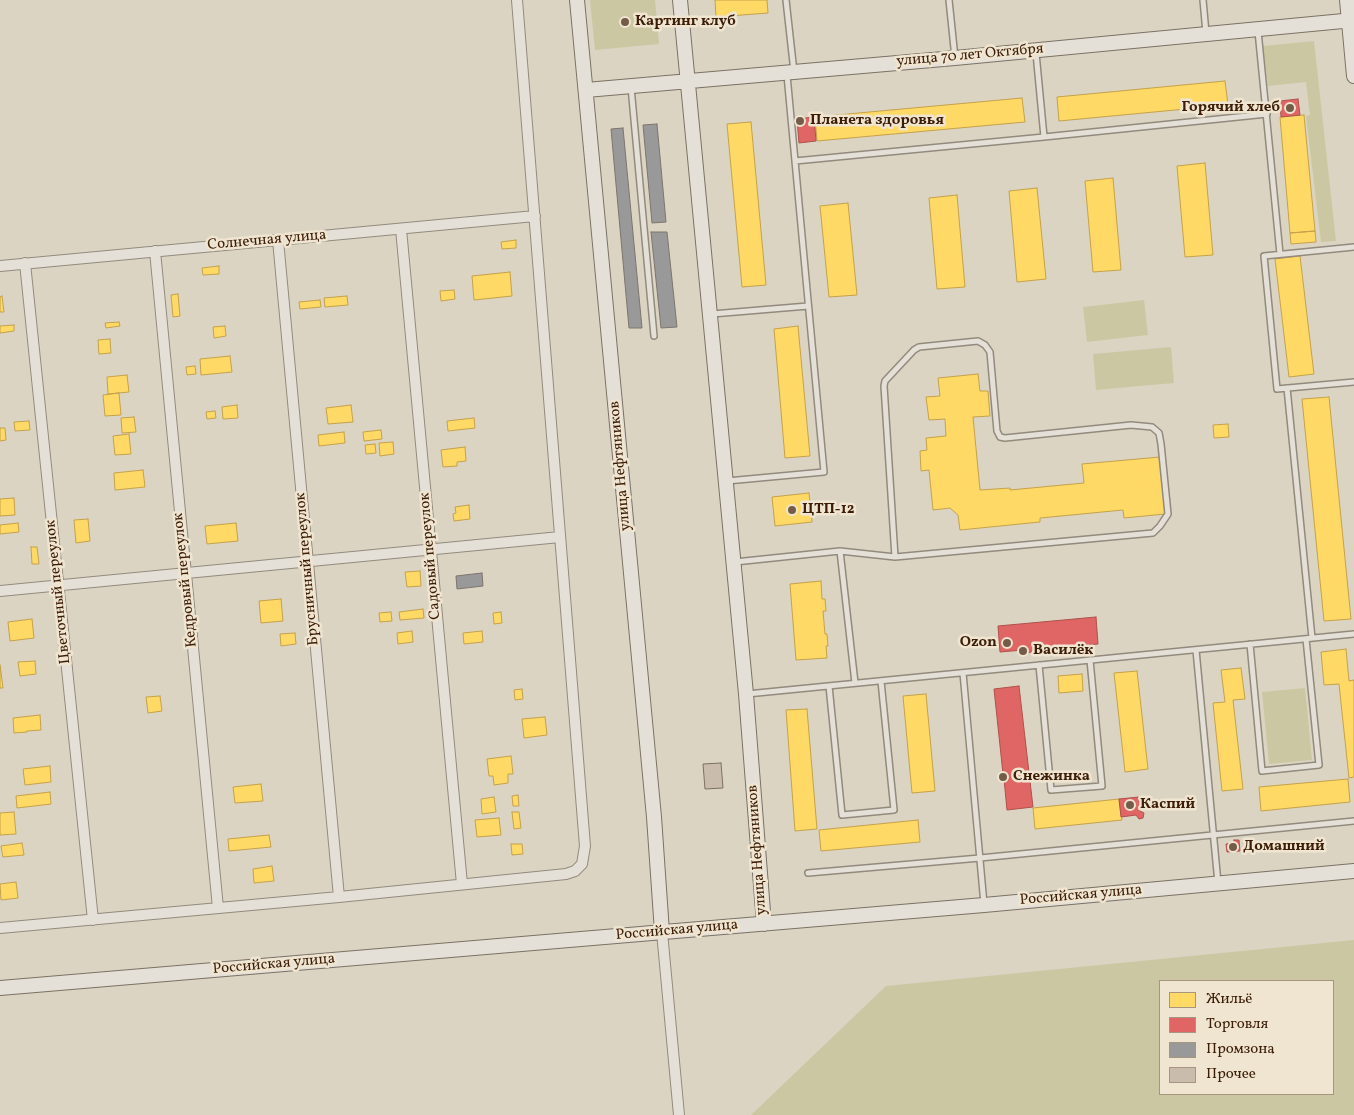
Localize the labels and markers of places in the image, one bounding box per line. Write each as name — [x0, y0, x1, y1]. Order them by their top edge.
place label: Картинг клуб — [635, 13, 736, 31]
marker: Картинг клуб — [619, 16, 631, 28]
place label: Горячий хлеб — [1181, 99, 1280, 117]
marker: Горячий хлеб — [1284, 102, 1296, 114]
place label: Планета здоровья — [810, 112, 944, 130]
marker: Планета здоровья — [794, 115, 806, 127]
place label: ЦТП-12 — [802, 501, 855, 519]
marker: ЦТП-12 — [786, 504, 798, 516]
place label: Ozon — [960, 634, 997, 652]
marker: Ozon — [1001, 637, 1013, 649]
place label: Василёк — [1033, 642, 1093, 660]
marker: Василёк — [1017, 645, 1029, 657]
place label: Снежинка — [1013, 768, 1090, 786]
marker: Снежинка — [997, 771, 1009, 783]
place label: Каспий — [1140, 796, 1195, 814]
marker: Каспий — [1124, 799, 1136, 811]
place label: Домашний — [1243, 838, 1325, 856]
marker: Домашний — [1227, 841, 1239, 853]

